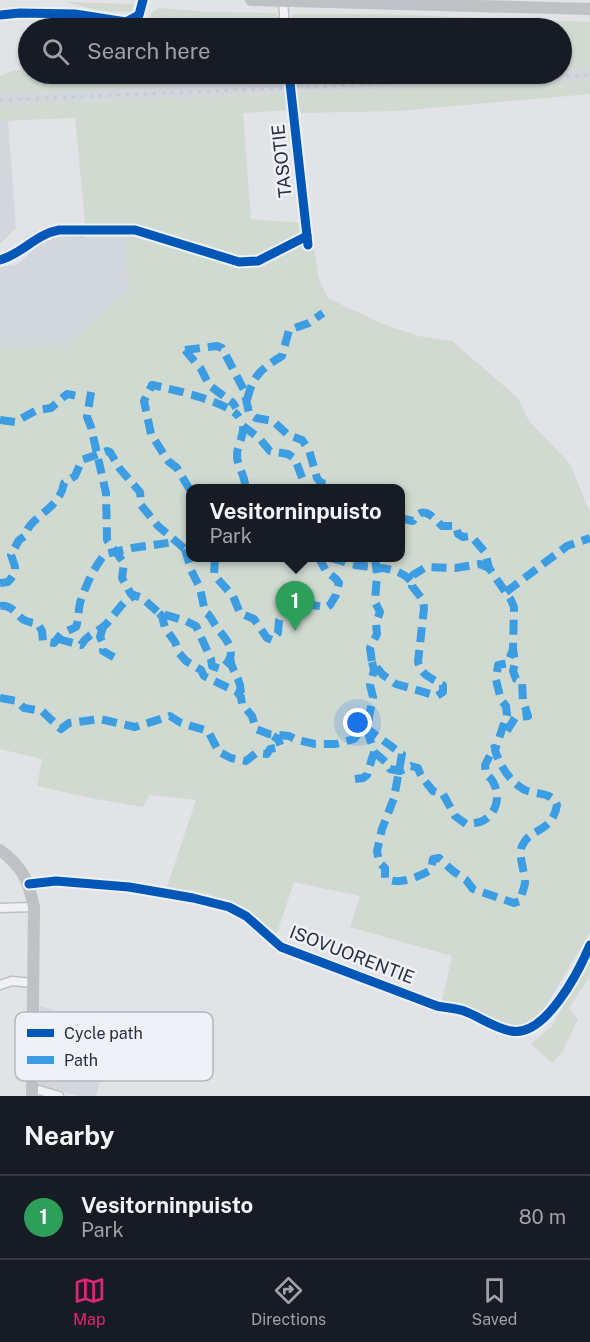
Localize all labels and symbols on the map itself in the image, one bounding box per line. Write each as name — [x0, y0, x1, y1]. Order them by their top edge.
street label: TASOTIE — [267, 123, 296, 199]
pin: 1 — [276, 582, 314, 631]
your location — [343, 708, 372, 737]
street label: ISOVUORENTIE — [287, 921, 417, 988]
legend — [15, 1012, 213, 1081]
text: Cycle path — [64, 1024, 143, 1043]
text: Path — [64, 1051, 98, 1070]

